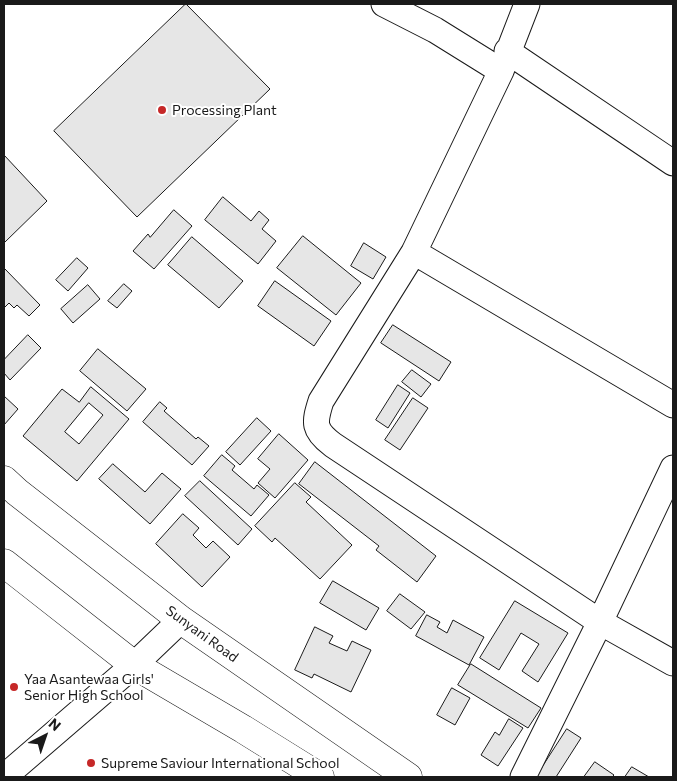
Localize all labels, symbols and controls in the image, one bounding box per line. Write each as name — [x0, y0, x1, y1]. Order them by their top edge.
place label: Processing Plant — [172, 102, 277, 118]
marker: Processing Plant — [156, 104, 168, 116]
street label: Sunyani Road — [163, 602, 241, 666]
place label: Yaa Asantewaa Girls' Senior High School — [24, 671, 154, 704]
marker: Yaa Asantewaa Girls' Senior High School — [8, 681, 20, 693]
north arrow — [20, 711, 70, 761]
text: N — [46, 714, 65, 734]
place label: Supreme Saviour International School — [101, 755, 340, 771]
marker: Supreme Saviour International School — [85, 757, 97, 769]

